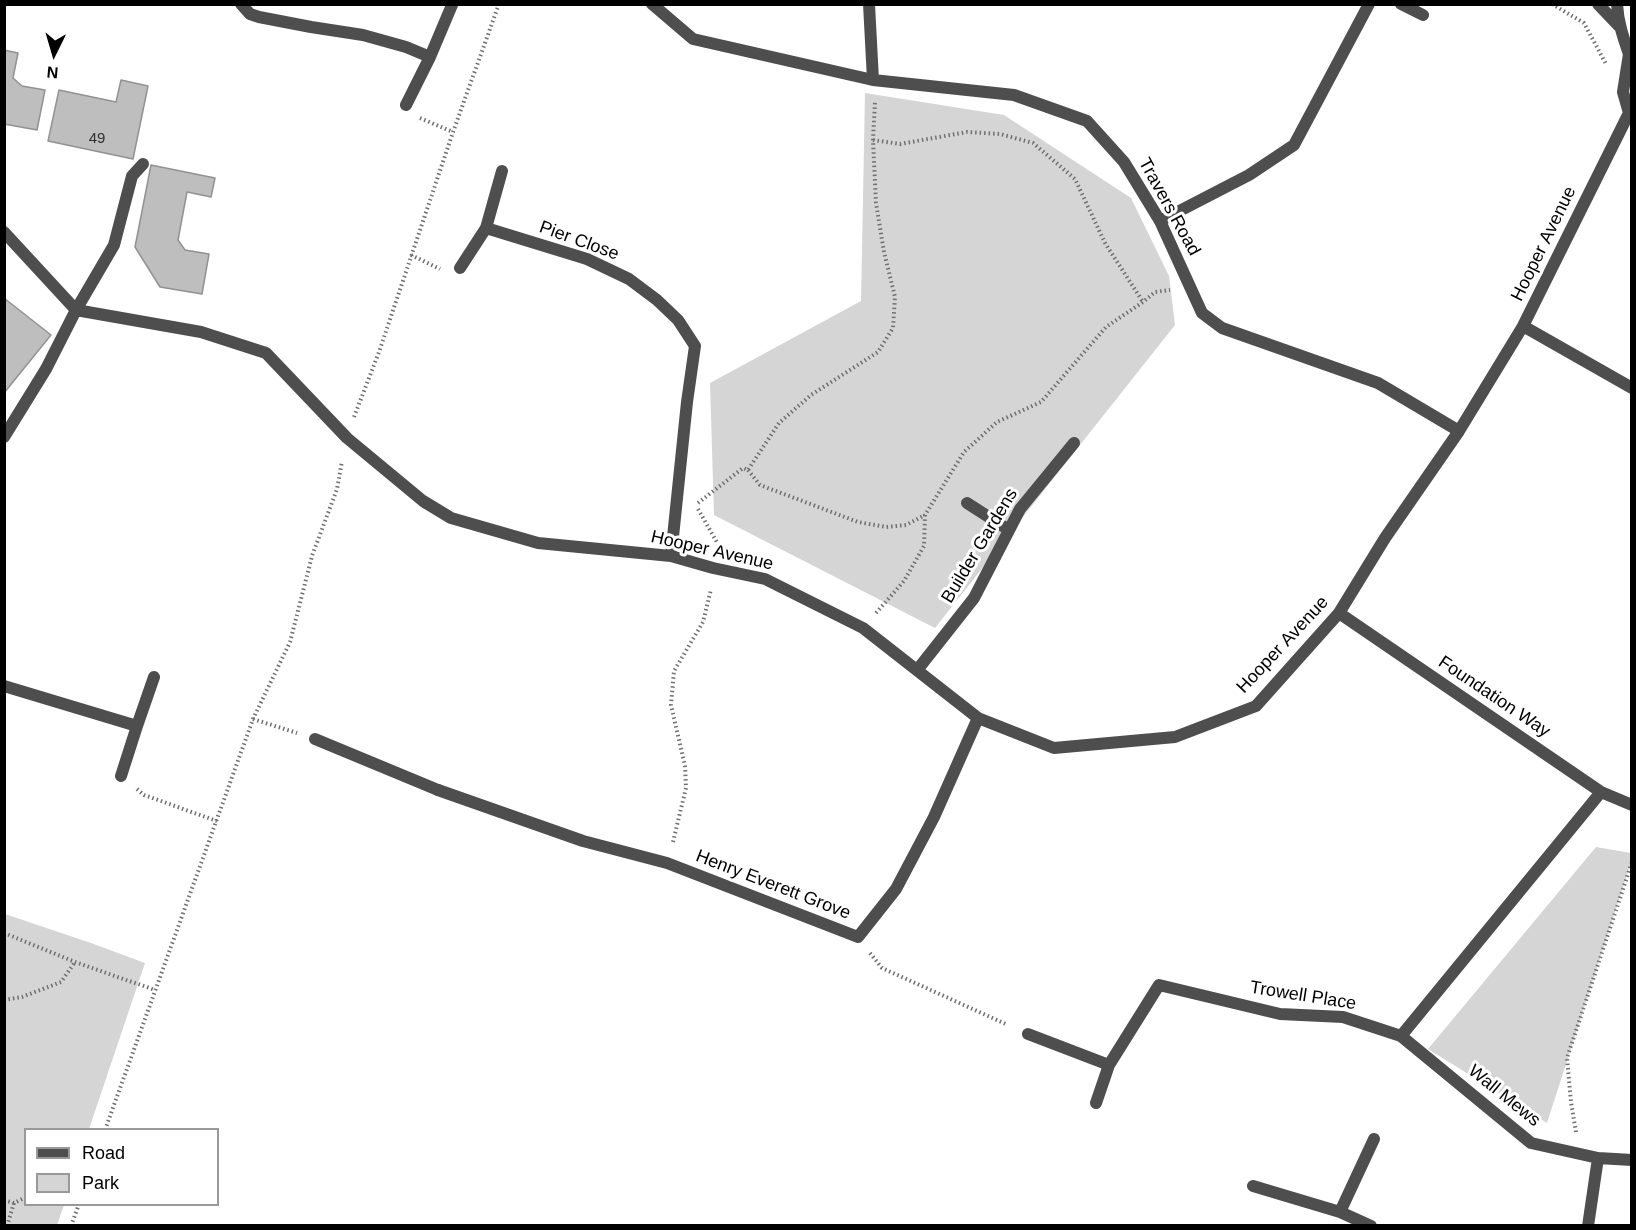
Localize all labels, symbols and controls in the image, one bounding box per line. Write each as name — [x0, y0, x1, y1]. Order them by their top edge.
north arrow — [24, 24, 84, 84]
text: N — [46, 63, 59, 81]
house number: 49 — [89, 130, 105, 148]
street label: Travers Road — [1133, 154, 1205, 260]
street label: Hooper Avenue — [1507, 183, 1581, 305]
street label: Pier Close — [536, 217, 622, 265]
street label: Builder Gardens — [937, 485, 1023, 607]
street label: Hooper Avenue — [649, 526, 775, 576]
street label: Hooper Avenue — [1233, 592, 1333, 698]
street label: Foundation Way — [1434, 652, 1554, 742]
street label: Henry Everett Grove — [693, 846, 853, 924]
street label: Trowell Place — [1248, 977, 1358, 1015]
street label: Wall Mews — [1464, 1060, 1544, 1132]
legend — [24, 1128, 219, 1206]
text: Road — [82, 1143, 125, 1163]
text: Park — [82, 1173, 119, 1193]

